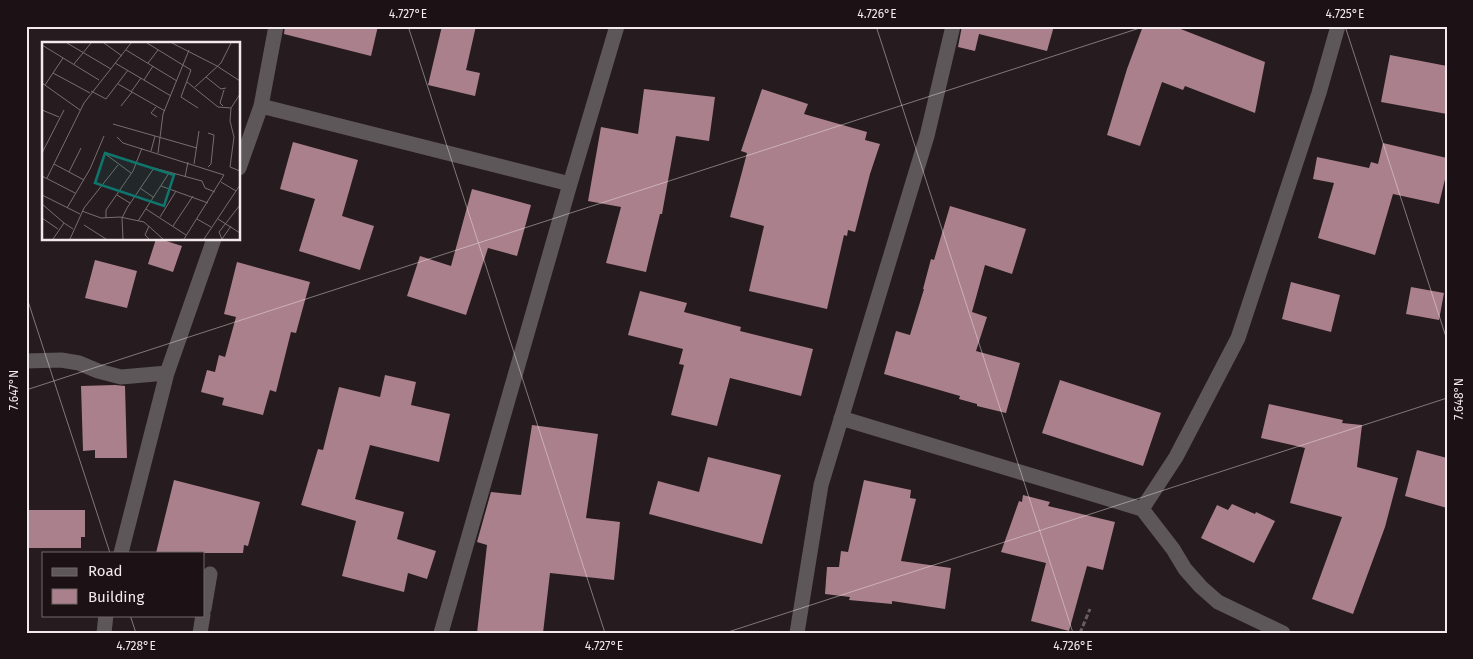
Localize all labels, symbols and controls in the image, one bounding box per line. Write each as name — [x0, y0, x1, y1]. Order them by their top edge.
text: 4.727°E — [389, 7, 427, 21]
text: 4.726°E — [857, 7, 897, 21]
text: 4.725°E — [1326, 7, 1364, 21]
inset map — [42, 42, 240, 240]
text: 7.647°N — [7, 370, 21, 410]
text: 7.648°N — [1452, 378, 1466, 420]
legend — [42, 552, 205, 616]
text: Road — [88, 562, 123, 580]
text: Building — [88, 588, 144, 606]
text: 4.728°E — [116, 639, 156, 653]
text: 4.727°E — [585, 639, 623, 653]
text: 4.726°E — [1053, 639, 1093, 653]

